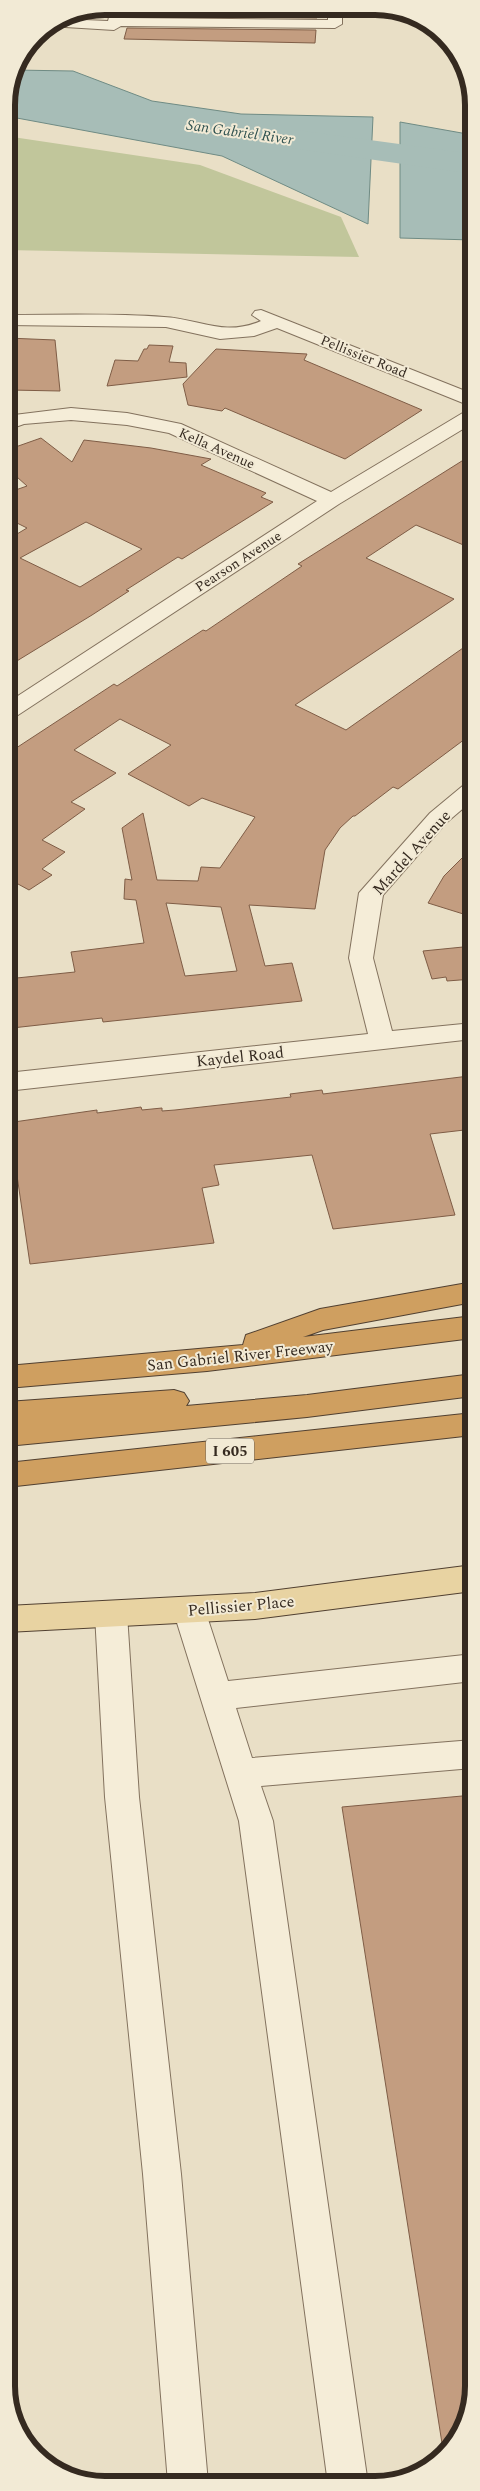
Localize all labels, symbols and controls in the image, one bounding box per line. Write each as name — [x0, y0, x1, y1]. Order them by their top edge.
water label: San Gabriel River — [185, 114, 296, 151]
street label: Pellissier Road — [317, 330, 410, 383]
street label: Kella Avenue — [175, 422, 258, 475]
street label: Pearson Avenue — [191, 525, 286, 597]
street label: Mardel Avenue — [367, 805, 457, 901]
street label: Kaydel Road — [195, 1040, 285, 1074]
street label: San Gabriel River Freeway — [146, 1334, 336, 1378]
road number: I 605 — [206, 1438, 254, 1464]
street label: Pellissier Place — [187, 1589, 295, 1623]

